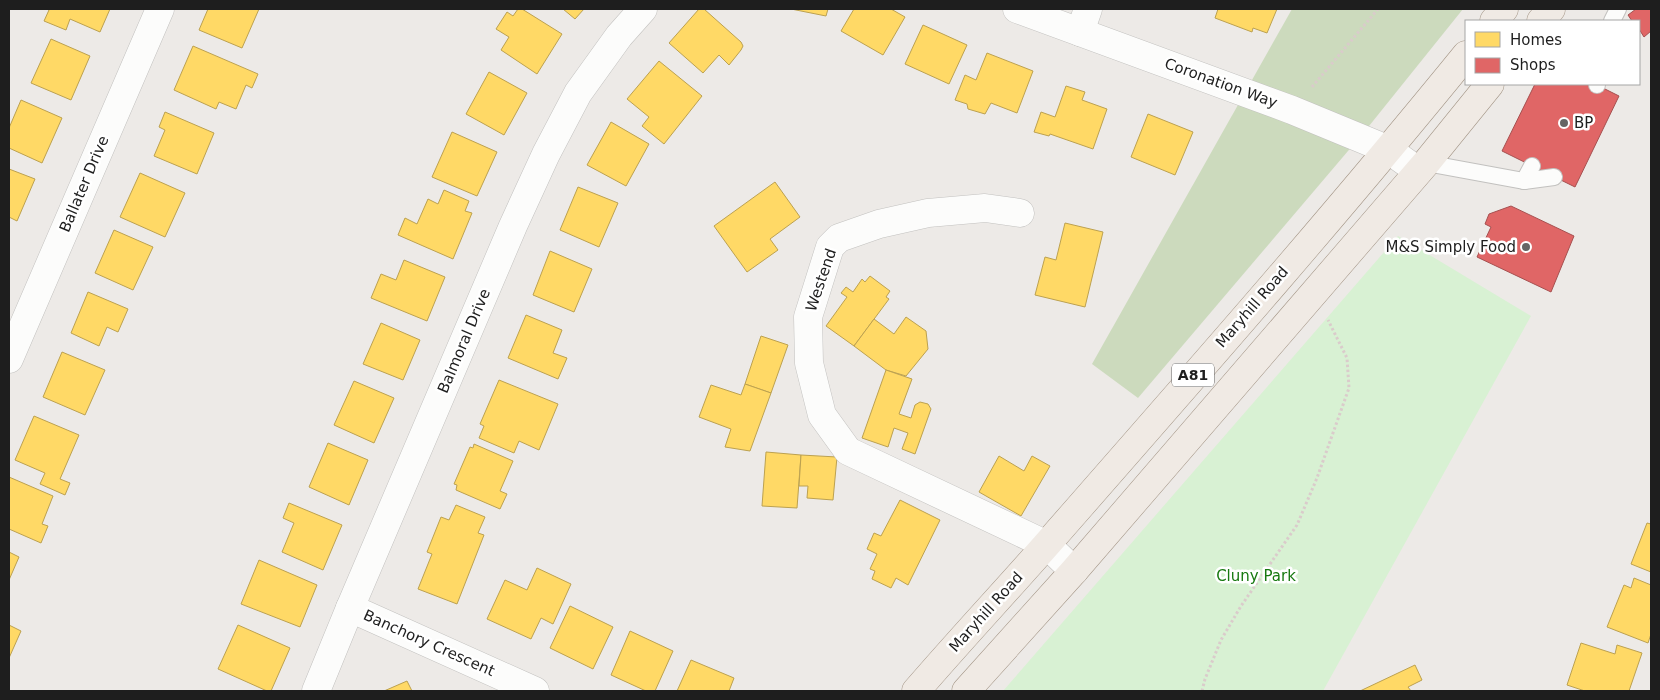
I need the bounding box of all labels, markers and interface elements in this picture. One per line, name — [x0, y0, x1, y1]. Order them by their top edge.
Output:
legend — [1465, 20, 1640, 85]
text: Homes — [1510, 31, 1562, 49]
street label: Coronation Way — [1162, 54, 1280, 112]
text: Shops — [1510, 56, 1556, 74]
place label: BP — [1574, 114, 1593, 132]
marker: BP — [1558, 117, 1570, 129]
street label: Ballater Drive — [56, 133, 112, 235]
place label: M&S Simply Food — [1385, 238, 1516, 256]
marker: M&S Simply Food — [1520, 241, 1532, 253]
street label: Westend — [802, 246, 840, 314]
street label: Maryhill Road — [1212, 263, 1292, 351]
street label: Balmoral Drive — [434, 286, 494, 396]
road number: A81 — [1172, 364, 1214, 386]
park label: Cluny Park — [1216, 567, 1296, 585]
street label: Maryhill Road — [945, 568, 1027, 656]
street label: Banchory Crescent — [360, 606, 498, 680]

